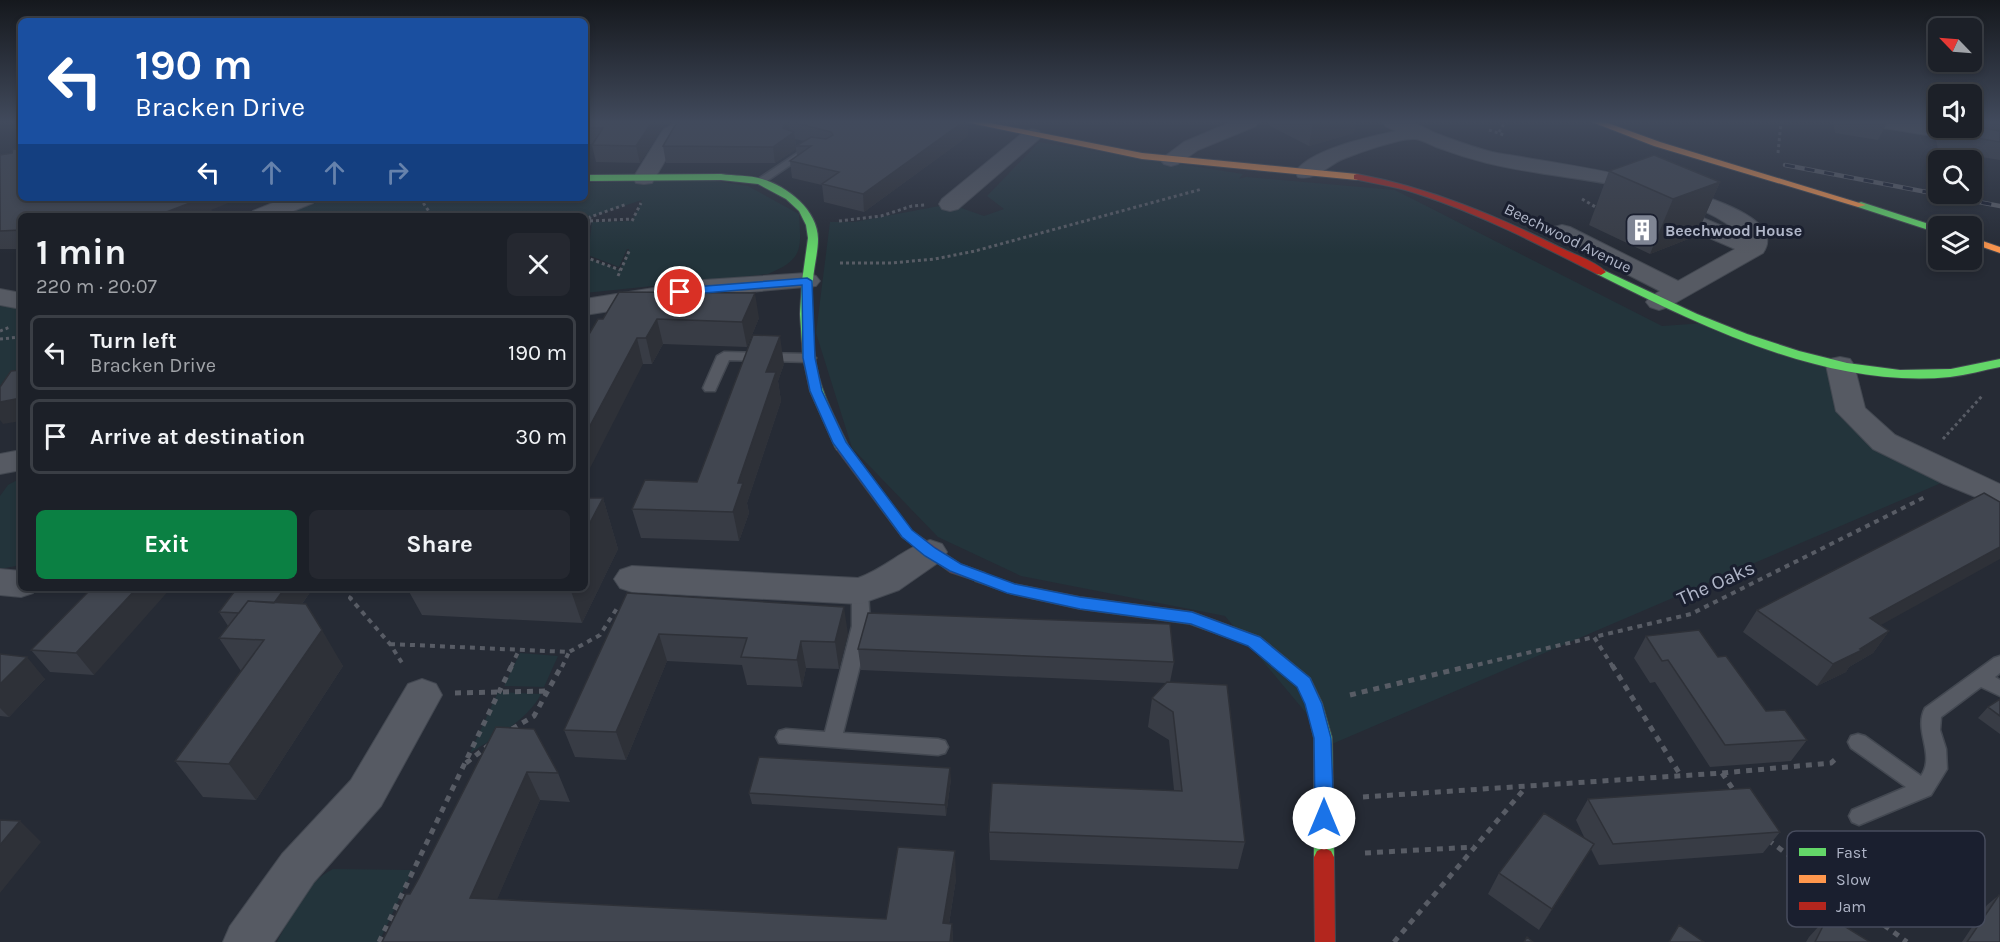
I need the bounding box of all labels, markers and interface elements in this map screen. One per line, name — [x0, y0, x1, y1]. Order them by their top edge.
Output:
north arrow — [1928, 18, 1982, 72]
map controls — [1928, 18, 1982, 270]
text: 190 m — [135, 40, 253, 90]
icon: left — [36, 42, 114, 120]
button: sound — [1928, 84, 1982, 138]
text: Bracken Drive — [135, 91, 305, 123]
button: search — [1928, 150, 1982, 204]
icon: left — [192, 156, 225, 189]
icon: ahead — [255, 156, 288, 189]
icon: ahead — [318, 156, 351, 189]
icon: right — [381, 156, 414, 189]
street label: Beechwood Avenue — [1501, 199, 1635, 277]
building icon: Beechwood House — [1624, 212, 1660, 248]
button: layers — [1928, 216, 1982, 270]
place label: Beechwood House — [1665, 221, 1802, 240]
text: 1 min — [36, 231, 126, 273]
button: close — [507, 233, 570, 296]
pin — [654, 266, 705, 317]
text: 220 m · 20:07 — [36, 275, 157, 298]
icon: arrive — [663, 275, 696, 308]
text: Turn left — [90, 328, 177, 354]
icon: left — [39, 336, 72, 369]
text: 190 m — [508, 340, 567, 366]
text: Bracken Drive — [90, 354, 216, 377]
icon: arrive — [39, 420, 72, 453]
text: Arrive at destination — [90, 424, 305, 450]
text: 30 m — [515, 424, 567, 450]
button: Exit — [36, 510, 297, 579]
button: Share — [309, 510, 570, 579]
street label: The Oaks — [1673, 556, 1759, 610]
position arrow — [1292, 786, 1356, 850]
legend — [1787, 831, 1985, 927]
text: Fast — [1836, 843, 1867, 862]
text: Slow — [1836, 870, 1871, 889]
text: Jam — [1836, 897, 1866, 916]

